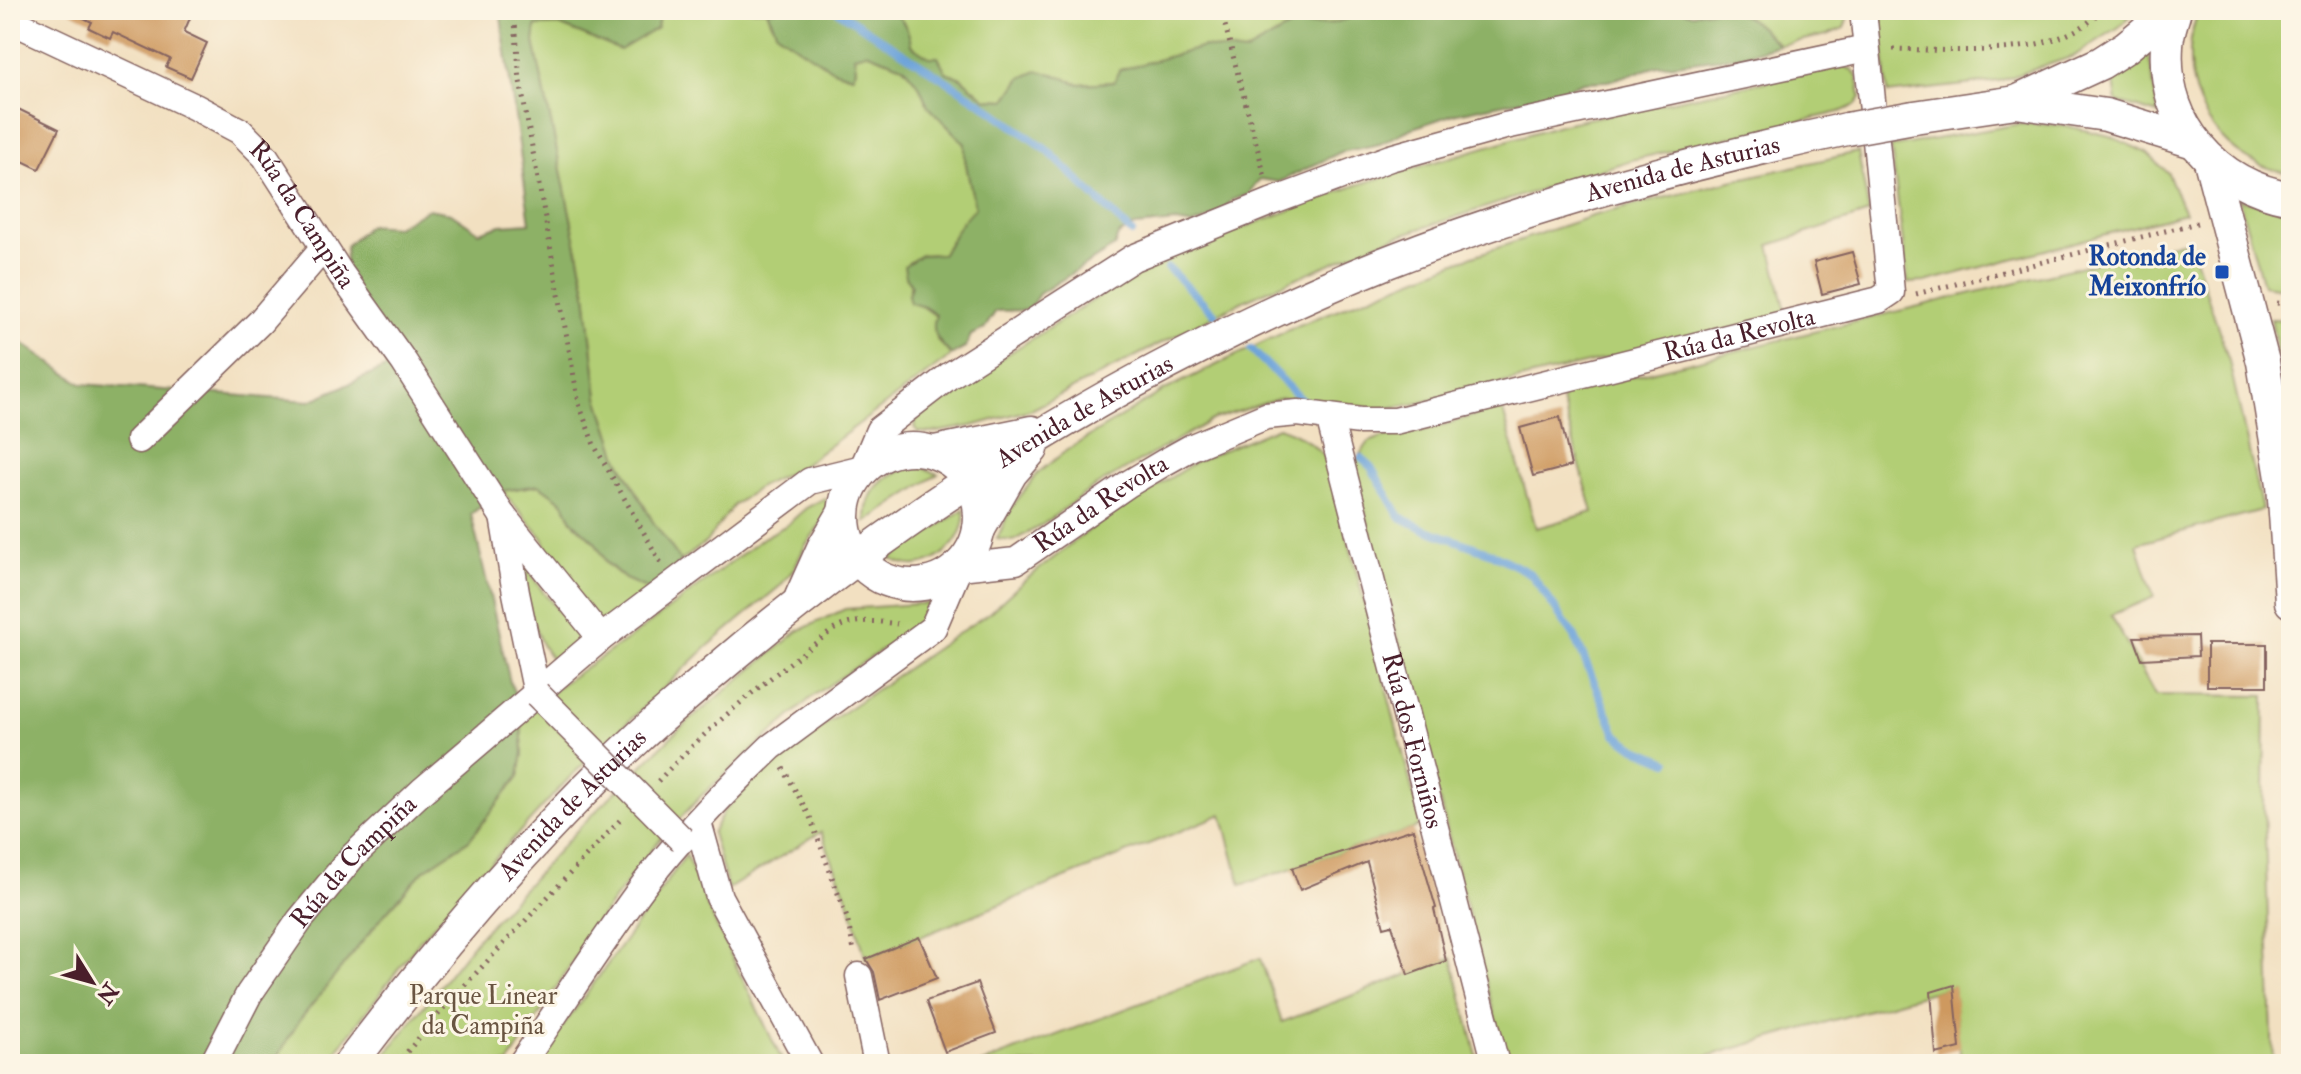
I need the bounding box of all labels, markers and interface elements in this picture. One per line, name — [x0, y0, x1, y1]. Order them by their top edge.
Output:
street label: Avenida de Asturias — [1581, 128, 1783, 210]
street label: Rúa da Campiña — [242, 133, 362, 295]
place label: Rotonda de Meixonfrío — [2088, 241, 2206, 303]
marker: Rotonda de Meixonfrío — [2213, 263, 2231, 281]
street label: Rúa da Revolta — [1660, 301, 1819, 369]
street label: Avenida de Asturias — [989, 348, 1179, 476]
street label: Rúa da Revolta — [1027, 448, 1174, 560]
street label: Rúa dos Forniños — [1374, 649, 1451, 832]
street label: Avenida de Asturias — [491, 722, 654, 888]
street label: Rúa da Campiña — [284, 788, 424, 935]
north arrow — [52, 942, 132, 1022]
text: N — [90, 976, 125, 1010]
park label: Parque Linear da Campiña — [409, 980, 558, 1043]

